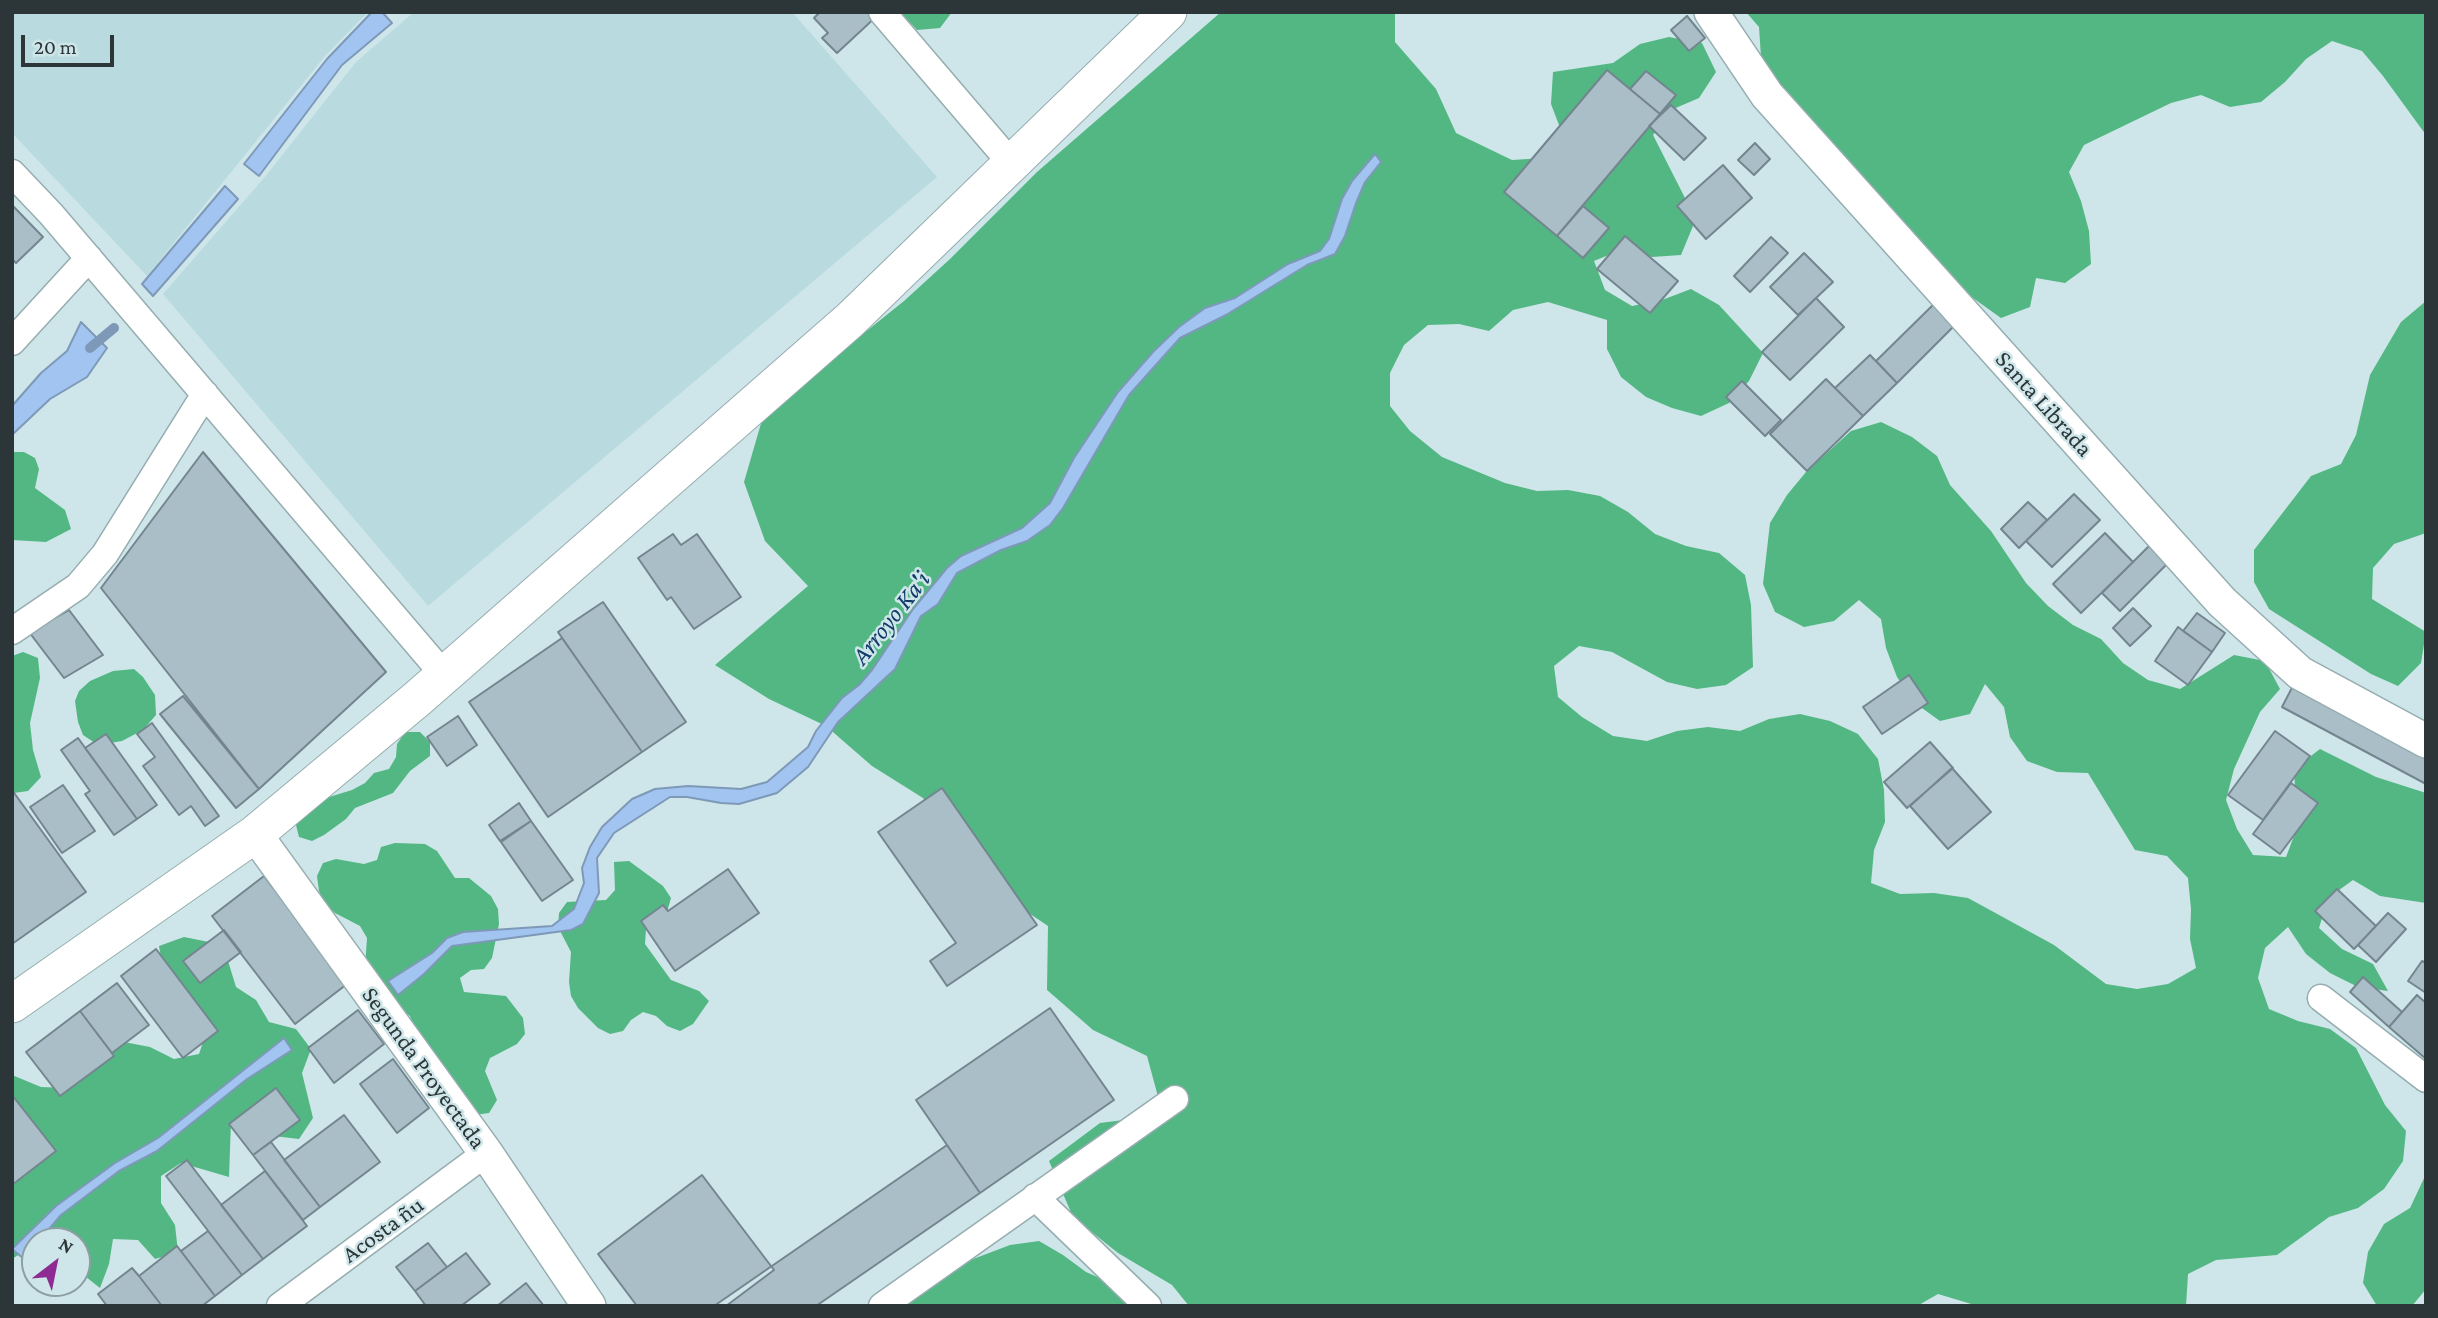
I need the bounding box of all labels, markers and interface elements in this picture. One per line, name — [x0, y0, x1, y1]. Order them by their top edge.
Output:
scale bar — [24, 21, 117, 65]
text: 20 m — [34, 35, 77, 59]
street label: Santa Librada — [1989, 345, 2099, 463]
water label: Arroyo Ka'i — [845, 565, 937, 671]
street label: Segunda Proyectada — [356, 981, 492, 1155]
street label: Acosta ñu — [337, 1191, 429, 1269]
north arrow — [21, 1227, 91, 1297]
text: N — [55, 1233, 77, 1258]

